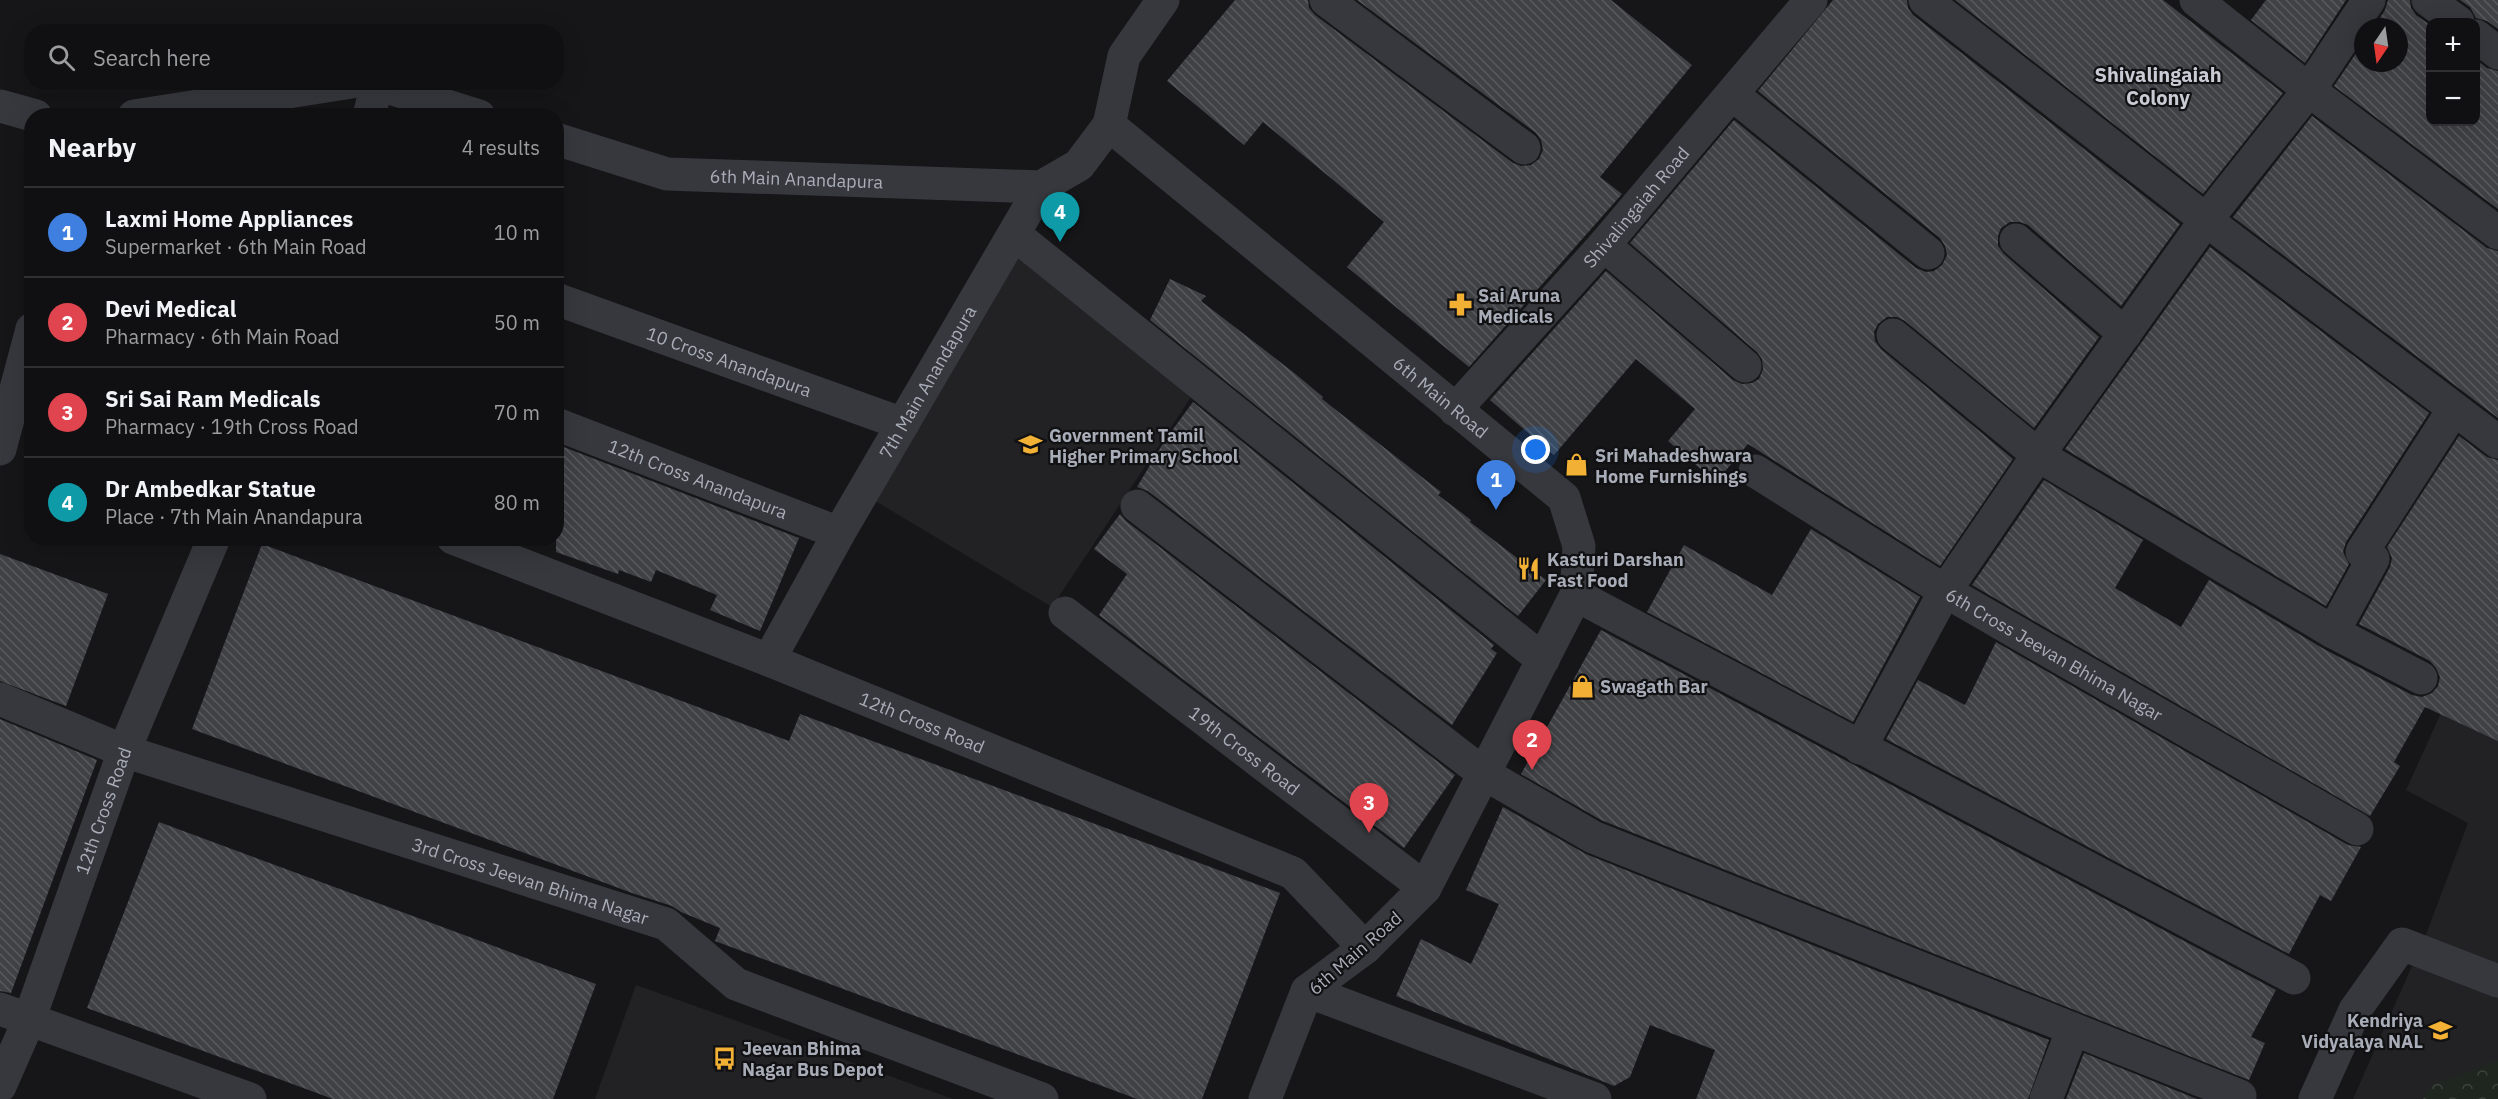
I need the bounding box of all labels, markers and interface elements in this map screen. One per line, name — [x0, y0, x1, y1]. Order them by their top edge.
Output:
north arrow — [2354, 18, 2408, 72]
map controls — [2426, 18, 2480, 126]
button: + — [2426, 18, 2480, 72]
search box — [24, 24, 564, 90]
icon: search — [45, 41, 78, 74]
text: Search here — [93, 43, 211, 72]
district label: Shivalingaiah Colony — [2094, 61, 2222, 111]
button: − — [2426, 72, 2480, 126]
text: Nearby — [48, 130, 136, 164]
text: 4 results — [462, 134, 540, 161]
street label: Shivalingaiah Road — [1578, 141, 1694, 272]
street label: 6th Main Anandapura — [709, 164, 884, 193]
pin: 4 — [1040, 192, 1080, 242]
text: Laxmi Home Appliances — [105, 204, 353, 233]
text: 1 — [62, 219, 74, 246]
text: 10 m — [494, 219, 540, 246]
text: Supermarket · 6th Main Road — [105, 233, 367, 260]
place label: Sai Aruna Medicals — [1478, 284, 1560, 328]
pharmacy icon: Sai Aruna Medicals — [1447, 292, 1473, 318]
text: Devi Medical — [105, 294, 236, 323]
street label: 7th Main Anandapura — [874, 301, 981, 463]
text: 2 — [62, 309, 74, 336]
text: 50 m — [494, 309, 540, 336]
street label: 10 Cross Anandapura — [643, 321, 815, 402]
text: Pharmacy · 6th Main Road — [105, 323, 340, 350]
street label: 6th Main Road — [1389, 351, 1493, 443]
text: Sri Sai Ram Medicals — [105, 384, 321, 413]
text: 3 — [62, 399, 74, 426]
text: 70 m — [494, 399, 540, 426]
text: Pharmacy · 19th Cross Road — [105, 413, 359, 440]
place label: Government Tamil Higher Primary School — [1049, 424, 1239, 468]
school or university icon: Government Tamil Higher Primary School — [1018, 432, 1044, 458]
street label: 12th Cross Anandapura — [605, 434, 791, 524]
your location — [1521, 435, 1550, 464]
place label: Sri Mahadeshwara Home Furnishings — [1595, 444, 1752, 488]
shop icon: Sri Mahadeshwara Home Furnishings — [1564, 452, 1590, 478]
pin: 1 — [1476, 460, 1516, 510]
text: Dr Ambedkar Statue — [105, 474, 316, 503]
text: 4 — [62, 489, 74, 516]
text: 80 m — [494, 489, 540, 516]
text: Place · 7th Main Anandapura — [105, 503, 363, 530]
place label: Kasturi Darshan Fast Food — [1547, 548, 1684, 592]
restaurant icon: Kasturi Darshan Fast Food — [1516, 556, 1542, 582]
street label: 6th Cross Jeevan Bhima Nagar — [1942, 582, 2167, 726]
shop icon: Swagath Bar — [1569, 673, 1595, 699]
place label: Swagath Bar — [1600, 675, 1708, 698]
street label: 12th Cross Road — [856, 686, 988, 758]
street label: 19th Cross Road — [1185, 701, 1305, 800]
pin: 2 — [1512, 720, 1552, 770]
street label: 12th Cross Road — [70, 744, 136, 877]
pin: 3 — [1350, 784, 1388, 833]
street label: 3rd Cross Jeevan Bhima Nagar — [409, 832, 652, 929]
street label: 6th Main Road — [1304, 906, 1406, 1000]
place label: Kendriya Vidyalaya NAL — [2301, 1009, 2423, 1053]
school or university icon: Kendriya Vidyalaya NAL — [2428, 1017, 2454, 1043]
place label: Jeevan Bhima Nagar Bus Depot — [742, 1037, 884, 1081]
bus stop icon: Jeevan Bhima Nagar Bus Depot — [711, 1045, 737, 1071]

